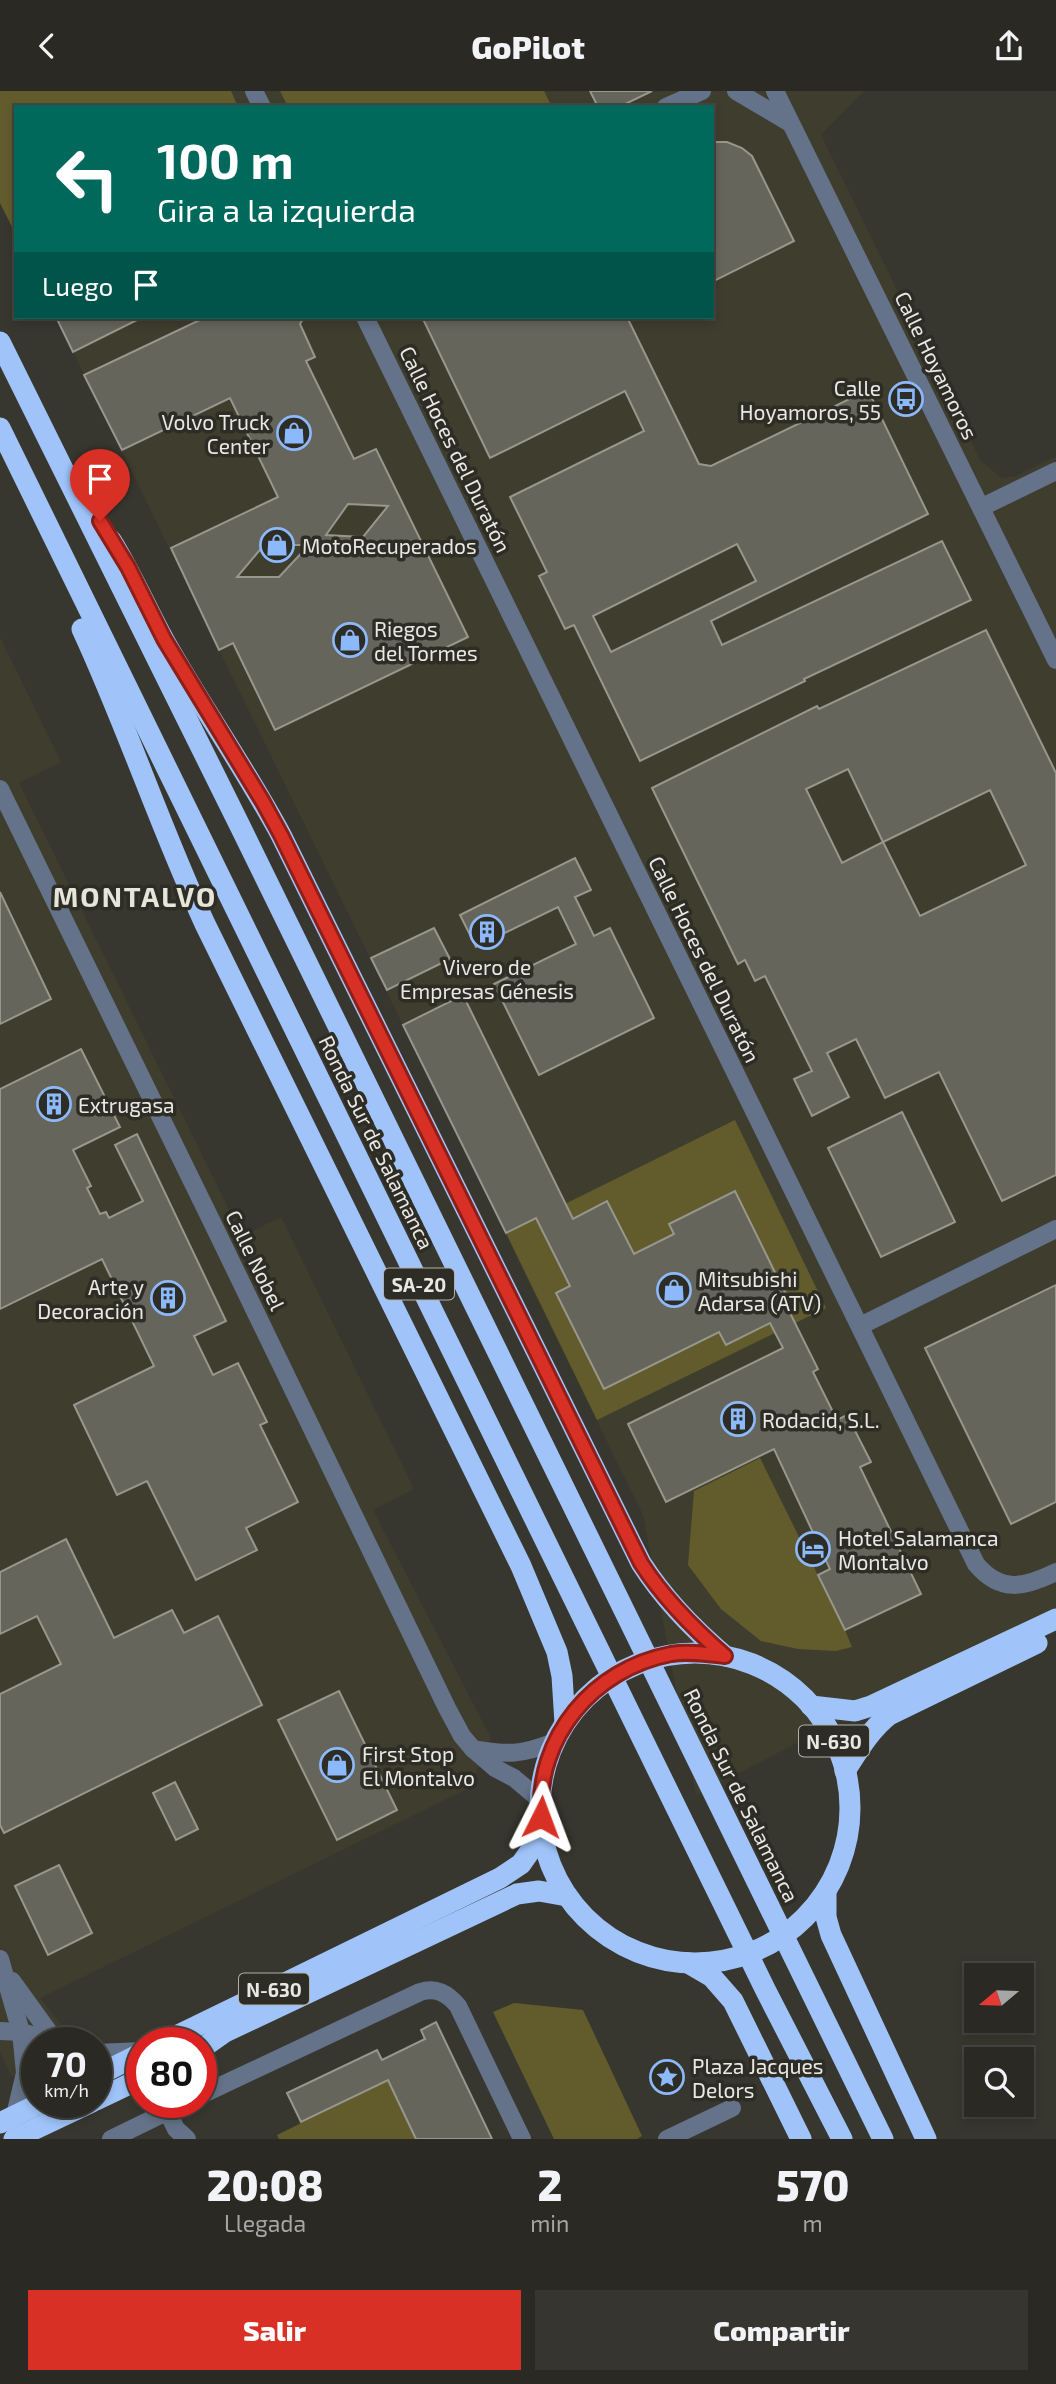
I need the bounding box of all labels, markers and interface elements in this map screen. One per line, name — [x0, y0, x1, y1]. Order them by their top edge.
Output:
icon: back — [28, 27, 66, 65]
text: GoPilot — [471, 27, 585, 65]
icon: share — [990, 27, 1028, 65]
text: 100 m — [157, 130, 294, 189]
icon: left — [42, 133, 133, 224]
text: Gira a la izquierda — [157, 190, 416, 228]
icon: arrive — [127, 266, 165, 304]
text: Luego — [42, 270, 113, 301]
street label: Calle Hoyamoros — [890, 287, 984, 443]
street label: Calle Hoces del Duratón — [395, 342, 517, 556]
place label: Calle Hoyamoros, 55 — [740, 375, 881, 424]
bus stop icon: Calle Hoyamoros, 55 — [887, 380, 925, 418]
place label: Volvo Truck Center — [162, 409, 271, 458]
shop icon: Volvo Truck Center — [275, 414, 313, 452]
pin — [70, 449, 130, 521]
icon: arrive — [81, 460, 119, 498]
shop icon: MotoRecuperados — [258, 526, 296, 564]
place label: MotoRecuperados — [302, 533, 477, 558]
place label: Riegos del Tormes — [374, 616, 478, 665]
shop icon: Riegos del Tormes — [331, 621, 369, 659]
street label: Calle Hoces del Duratón — [644, 852, 766, 1066]
district label: MONTALVO — [53, 879, 217, 913]
building icon: Vivero de Empresas Génesis — [468, 913, 506, 951]
place label: Vivero de Empresas Génesis — [400, 954, 574, 1003]
street label: Ronda Sur de Salamanca — [314, 1031, 440, 1253]
building icon: Extrugasa — [35, 1085, 73, 1123]
place label: Extrugasa — [78, 1092, 175, 1117]
street label: Calle Nobel — [221, 1206, 291, 1315]
place label: Mitsubishi Adarsa (ATV) — [698, 1266, 821, 1315]
road number: SA-20 — [384, 1268, 454, 1299]
shop icon: Mitsubishi Adarsa (ATV) — [655, 1271, 693, 1309]
place label: Arte y Decoración — [37, 1274, 144, 1323]
building icon: Arte y Decoración — [149, 1279, 187, 1317]
building icon: Rodacid, S.L. — [719, 1400, 757, 1438]
place label: Rodacid, S.L. — [762, 1407, 880, 1432]
place label: Hotel Salamanca Montalvo — [838, 1525, 999, 1574]
hotel icon: Hotel Salamanca Montalvo — [794, 1530, 832, 1568]
street label: Ronda Sur de Salamanca — [679, 1684, 805, 1906]
road number: N-630 — [799, 1725, 869, 1757]
place label: First Stop El Montalvo — [362, 1741, 475, 1790]
shop icon: First Stop El Montalvo — [318, 1746, 356, 1784]
position arrow — [504, 1780, 578, 1854]
north arrow — [964, 1963, 1034, 2033]
map controls — [964, 1963, 1034, 2117]
road number: N-630 — [239, 1973, 309, 2005]
speed limit sign: 80 — [126, 2027, 217, 2118]
text: 70 — [46, 2042, 87, 2084]
button: search — [964, 2047, 1034, 2117]
place label: Plaza Jacques Delors — [692, 2053, 823, 2102]
place icon: Plaza Jacques Delors — [648, 2058, 686, 2096]
text: km/h — [44, 2079, 89, 2101]
text: 20:08 — [207, 2159, 324, 2209]
text: 2 — [537, 2159, 562, 2209]
text: 570 — [776, 2159, 849, 2209]
text: Llegada — [224, 2209, 306, 2237]
text: min — [530, 2209, 569, 2237]
text: m — [803, 2209, 823, 2237]
button: Salir — [28, 2290, 521, 2370]
button: Compartir — [535, 2290, 1028, 2370]

